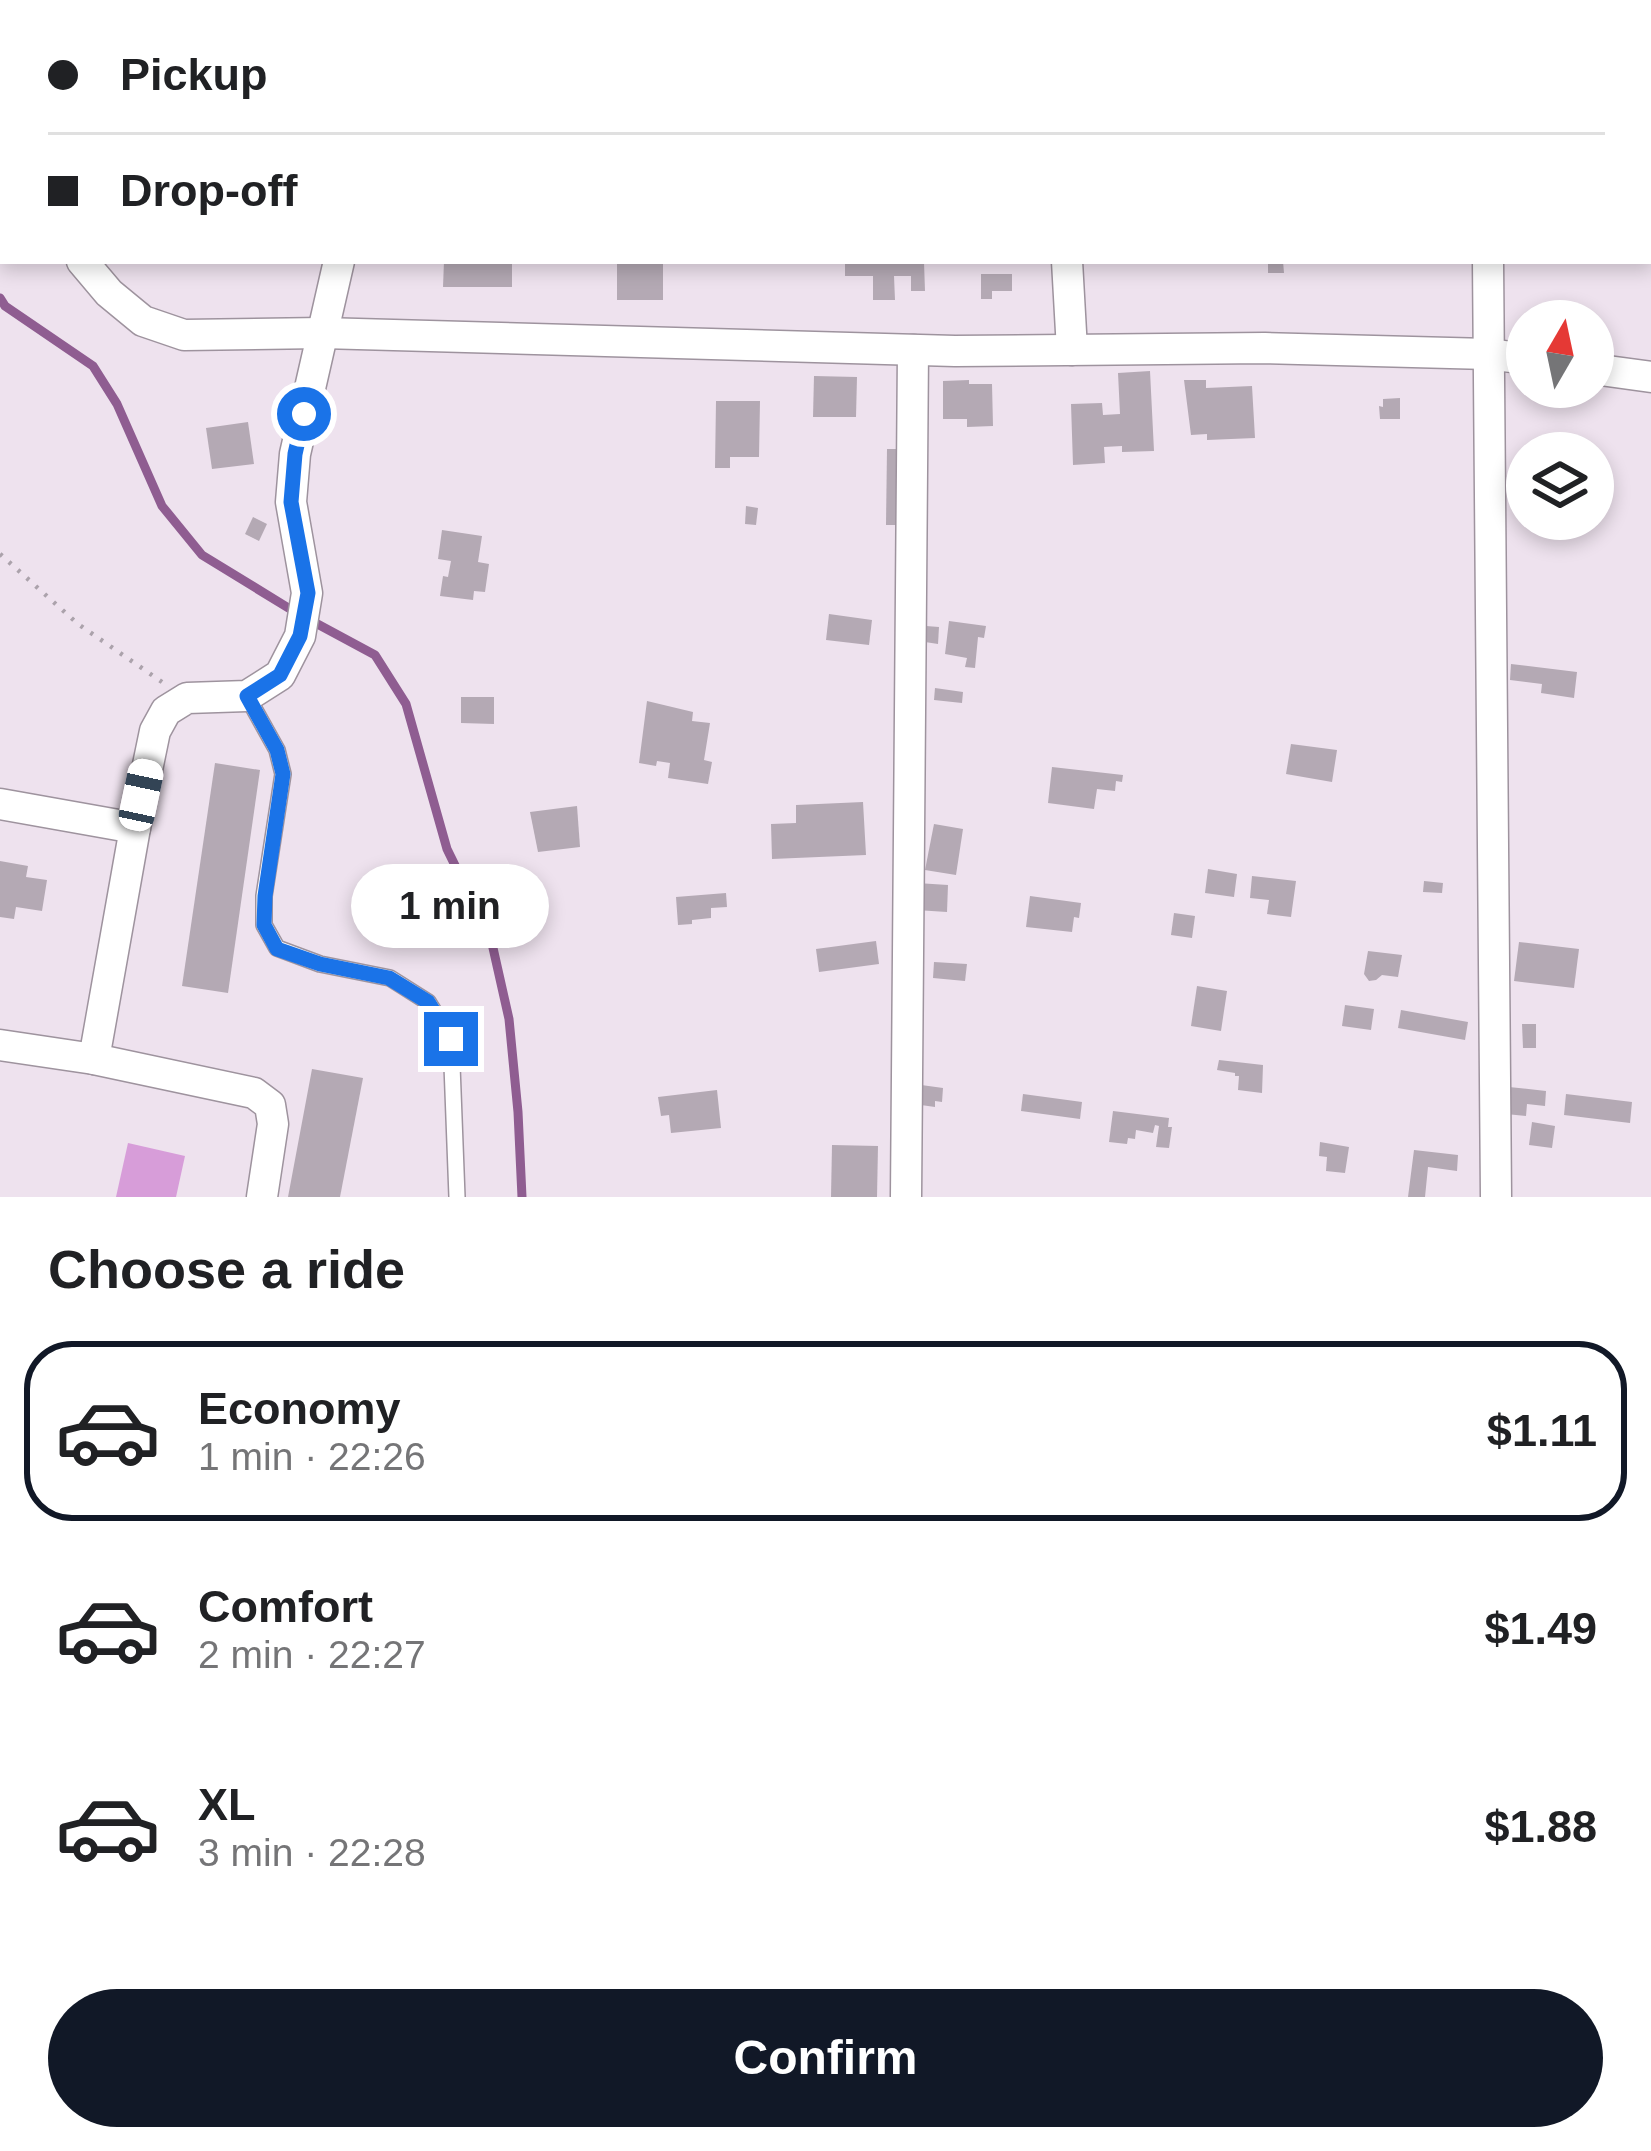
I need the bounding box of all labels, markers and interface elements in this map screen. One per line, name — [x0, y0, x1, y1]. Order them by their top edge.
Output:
text: Pickup — [120, 49, 268, 100]
text: Drop-off — [120, 165, 297, 216]
north arrow — [1506, 300, 1614, 408]
map controls — [1506, 300, 1614, 540]
route start — [277, 387, 331, 441]
button: layers — [1506, 432, 1614, 540]
car — [116, 756, 166, 834]
callout: 1 min — [352, 865, 550, 949]
text: 1 min — [399, 884, 501, 927]
route end — [424, 1012, 478, 1066]
text: Choose a ride — [48, 1239, 405, 1299]
icon: car — [54, 1377, 162, 1485]
text: Economy — [198, 1383, 401, 1434]
text: $1.11 — [1487, 1405, 1597, 1456]
text: 1 min · 22:26 — [198, 1435, 426, 1478]
icon: car — [54, 1575, 162, 1683]
text: Comfort — [198, 1581, 373, 1632]
text: $1.49 — [1484, 1603, 1597, 1654]
text: 2 min · 22:27 — [198, 1633, 426, 1676]
icon: car — [54, 1773, 162, 1881]
text: XL — [198, 1779, 256, 1830]
text: $1.88 — [1484, 1801, 1597, 1852]
text: 3 min · 22:28 — [198, 1831, 426, 1874]
button: Confirm — [48, 1989, 1603, 2127]

